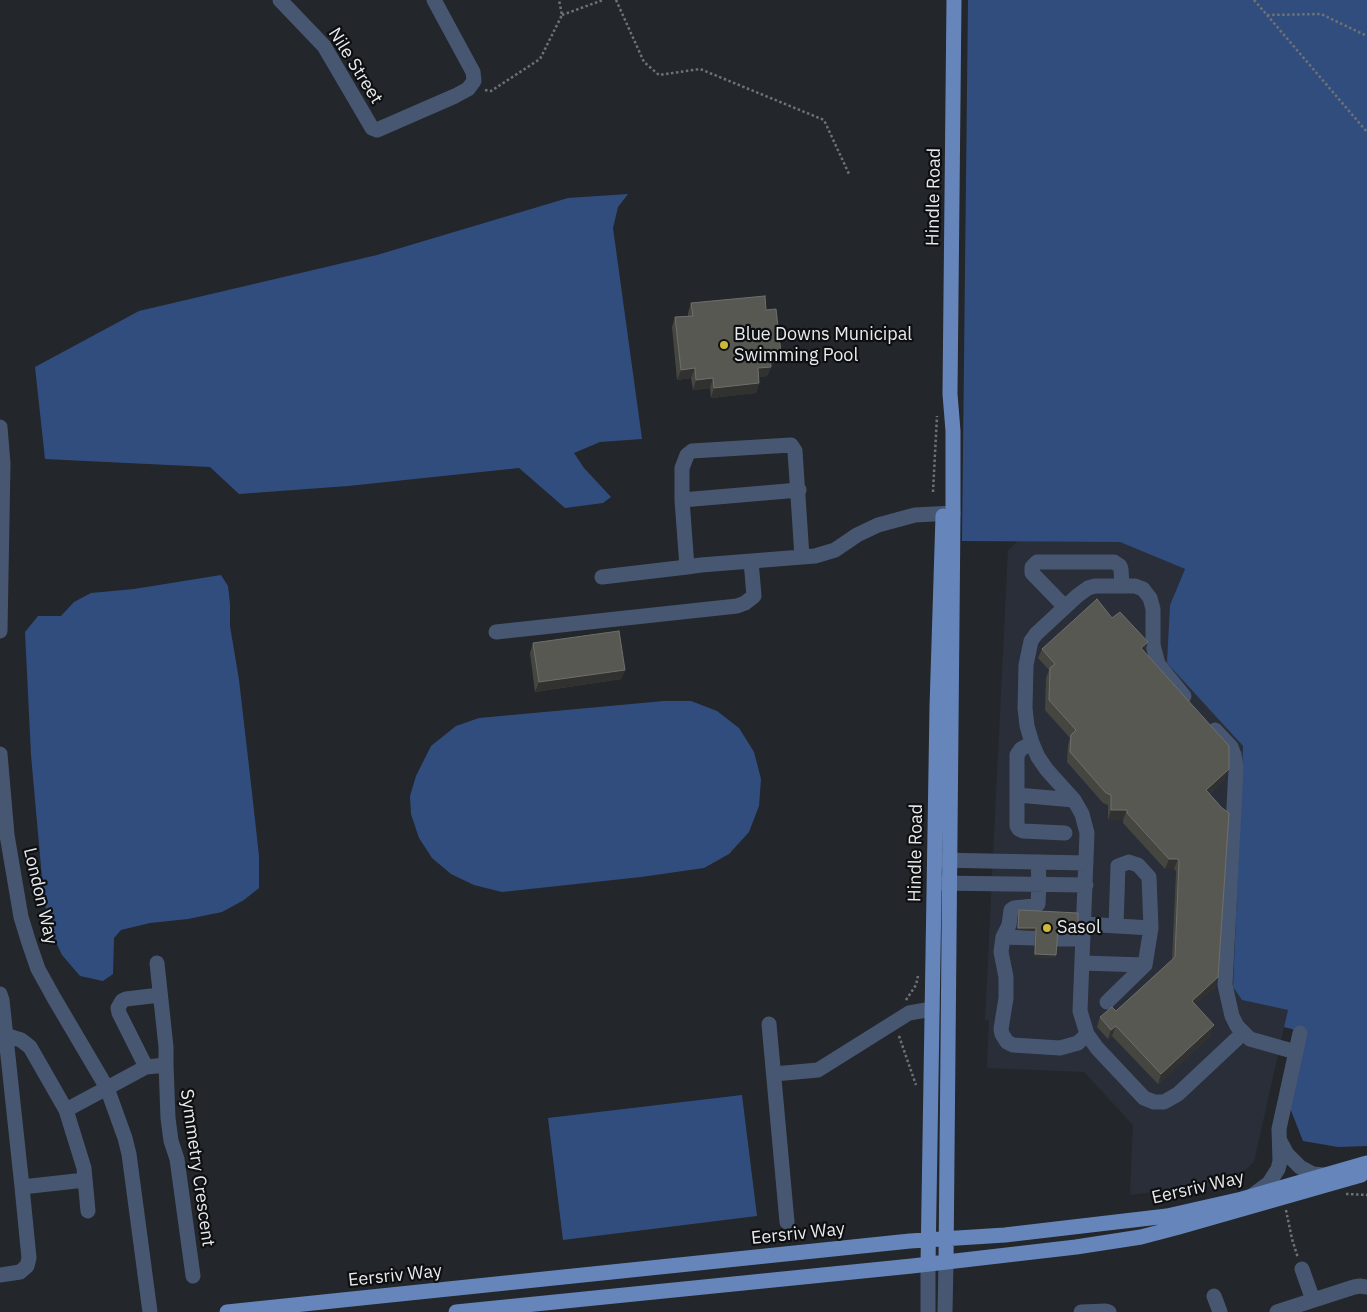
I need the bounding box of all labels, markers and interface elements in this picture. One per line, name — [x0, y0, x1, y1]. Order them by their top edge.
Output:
street label: Nile Street — [323, 24, 387, 108]
street label: Hindle Road — [922, 148, 946, 246]
place label: Blue Downs Municipal Swimming Pool — [734, 324, 912, 366]
marker: Blue Downs Municipal Swimming Pool — [718, 339, 730, 351]
street label: Hindle Road — [904, 804, 928, 902]
street label: London Way — [18, 846, 62, 946]
place label: Sasol — [1057, 917, 1101, 939]
marker: Sasol — [1041, 922, 1053, 934]
street label: Symmetry Crescent — [175, 1088, 219, 1248]
street label: Eersriv Way — [1150, 1167, 1246, 1209]
street label: Eersriv Way — [750, 1218, 846, 1250]
street label: Eersriv Way — [347, 1260, 443, 1292]

